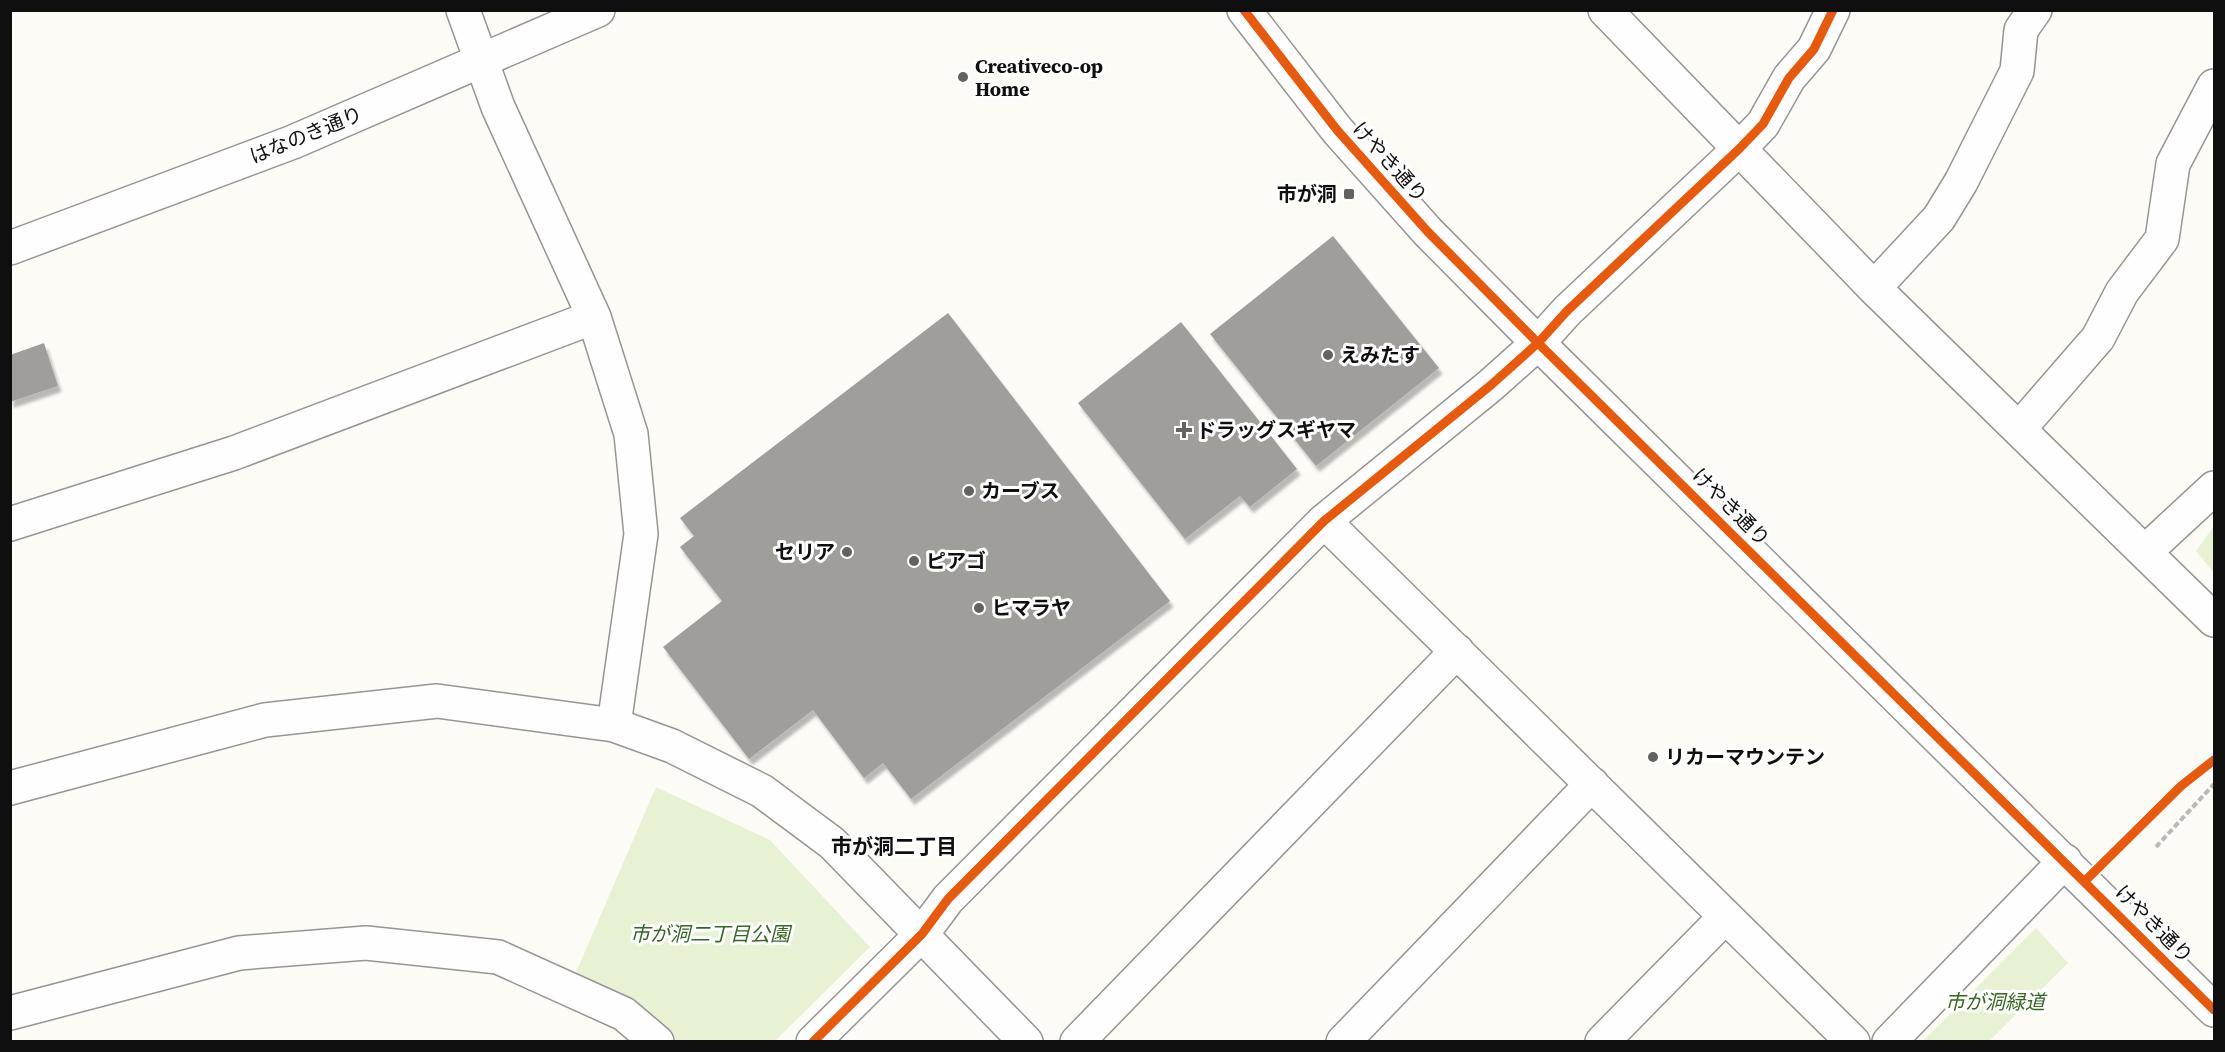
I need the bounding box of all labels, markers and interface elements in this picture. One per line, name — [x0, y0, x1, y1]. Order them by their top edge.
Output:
place label: Creativeco-op Home — [975, 52, 1103, 103]
marker: Creativeco-op Home — [956, 70, 970, 84]
street label: はなのき通り — [245, 100, 367, 170]
street label: けやき通り — [1346, 115, 1434, 209]
place label: 市が洞 — [1277, 180, 1337, 208]
marker: 市が洞 — [1342, 187, 1356, 201]
place label: えみたす — [1340, 341, 1420, 369]
marker: えみたす — [1321, 348, 1335, 362]
place label: ドラッグスギヤマ — [1196, 416, 1356, 444]
marker: ドラッグスギヤマ — [1177, 423, 1191, 437]
street label: けやき通り — [1686, 462, 1776, 552]
place label: カーブス — [981, 477, 1060, 505]
marker: カーブス — [962, 484, 976, 498]
place label: セリア — [775, 538, 835, 566]
marker: セリア — [840, 545, 854, 559]
place label: ピアゴ — [926, 547, 986, 575]
marker: ピアゴ — [907, 554, 921, 568]
place label: ヒマラヤ — [991, 594, 1071, 622]
marker: ヒマラヤ — [972, 601, 986, 615]
place label: リカーマウンテン — [1665, 743, 1825, 771]
marker: リカーマウンテン — [1646, 750, 1660, 764]
district label: 市が洞二丁目 — [831, 832, 957, 861]
street label: けやき通り — [2109, 879, 2199, 969]
park label: 市が洞二丁目公園 — [630, 920, 793, 948]
park label: 市が洞緑道 — [1945, 988, 2048, 1016]

